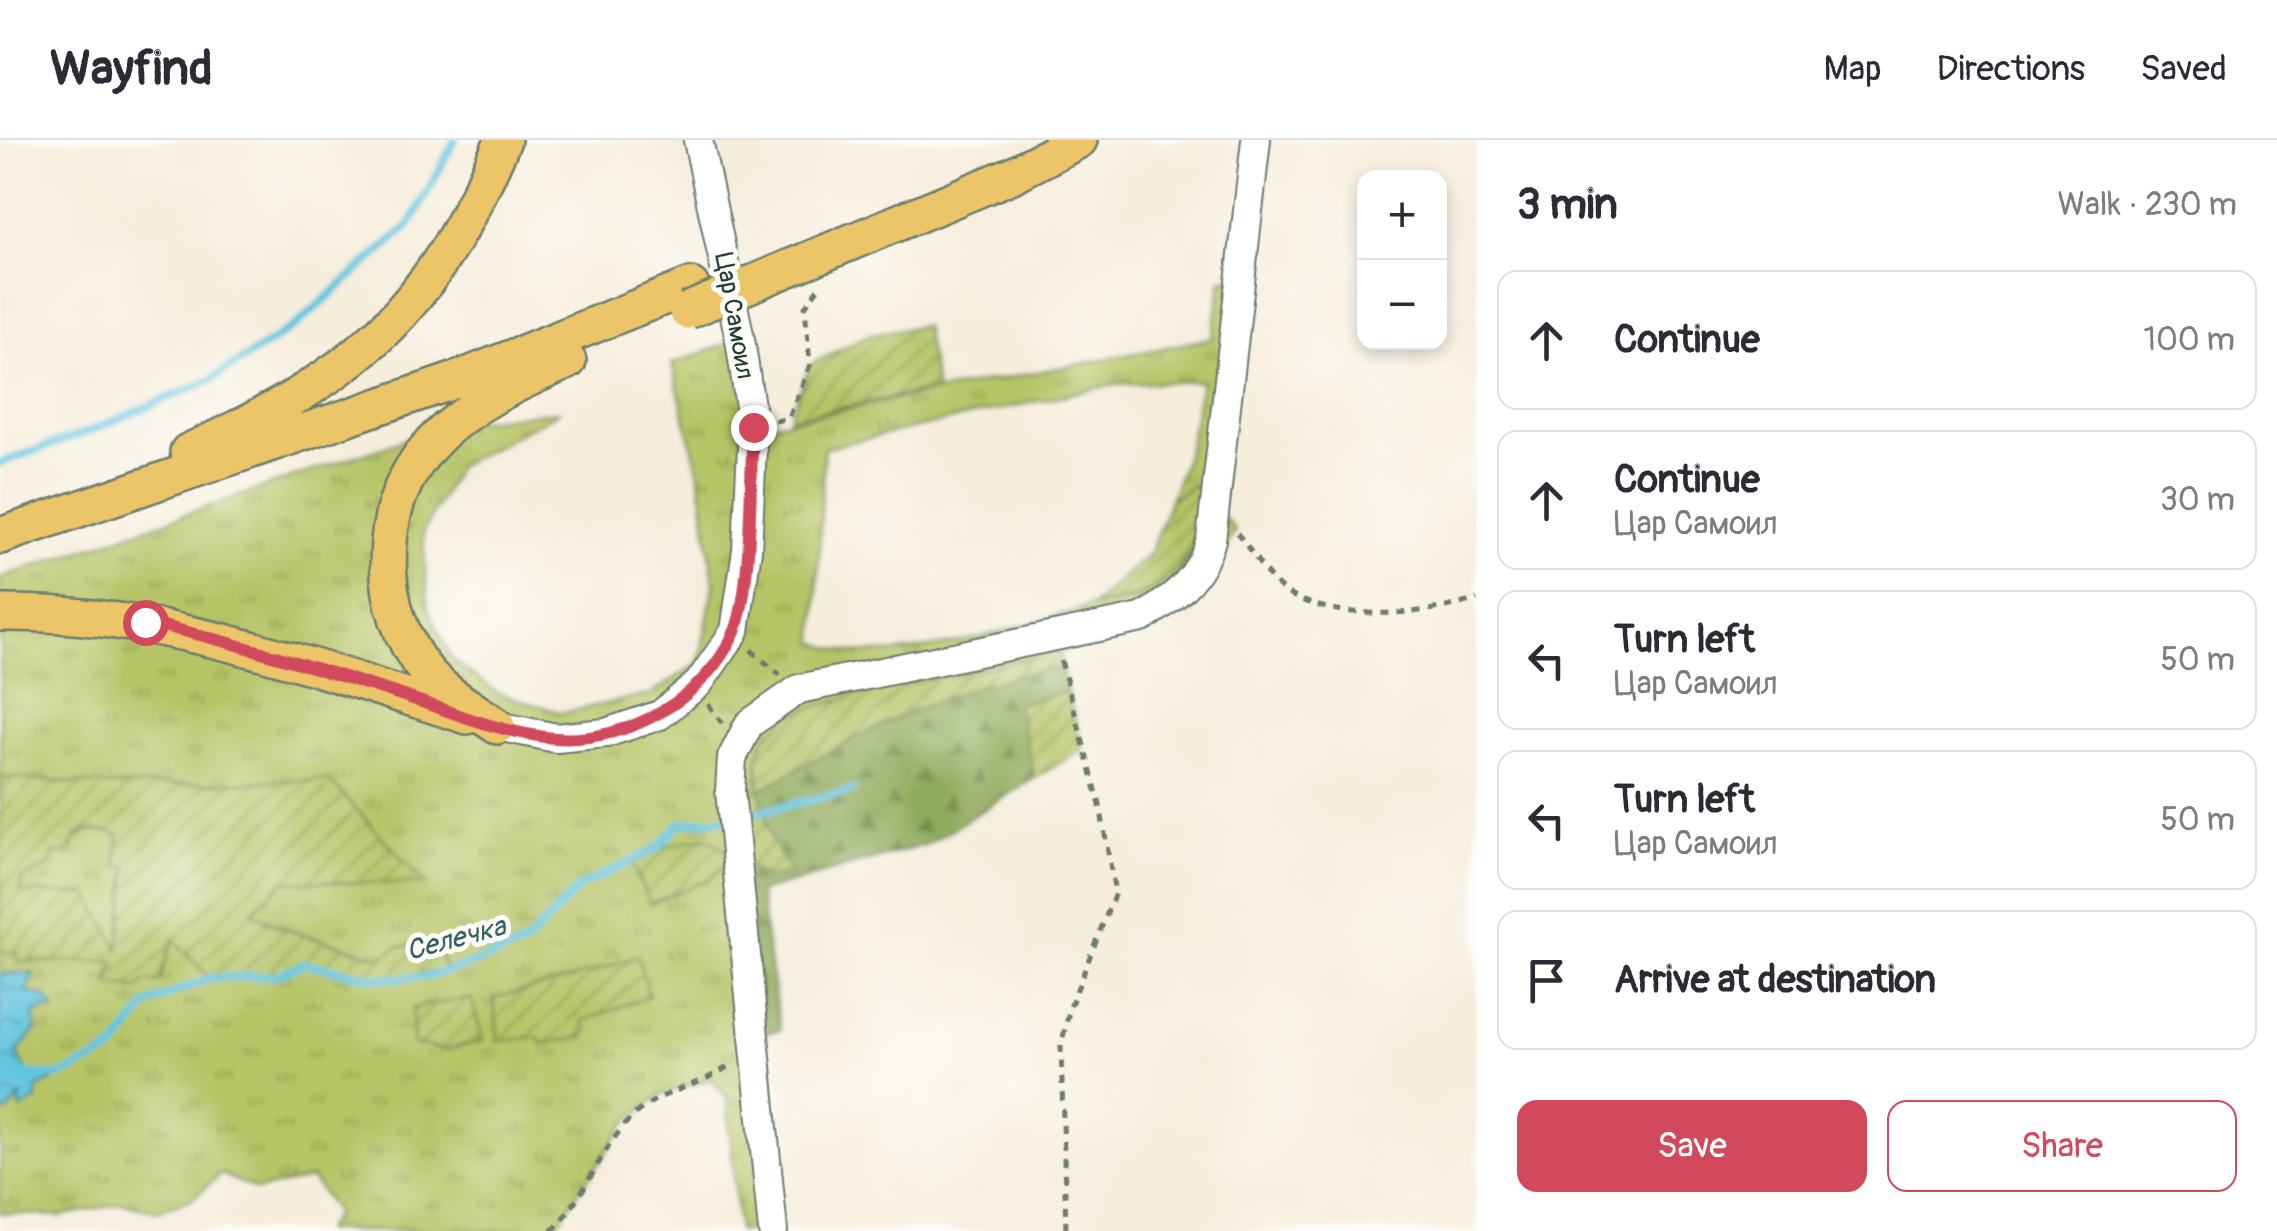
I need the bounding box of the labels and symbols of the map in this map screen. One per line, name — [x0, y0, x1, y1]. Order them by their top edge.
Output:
street label: Цар Самоил — [708, 250, 760, 382]
route end — [731, 405, 777, 451]
route start — [123, 600, 169, 646]
water label: Селечка — [403, 908, 511, 969]

